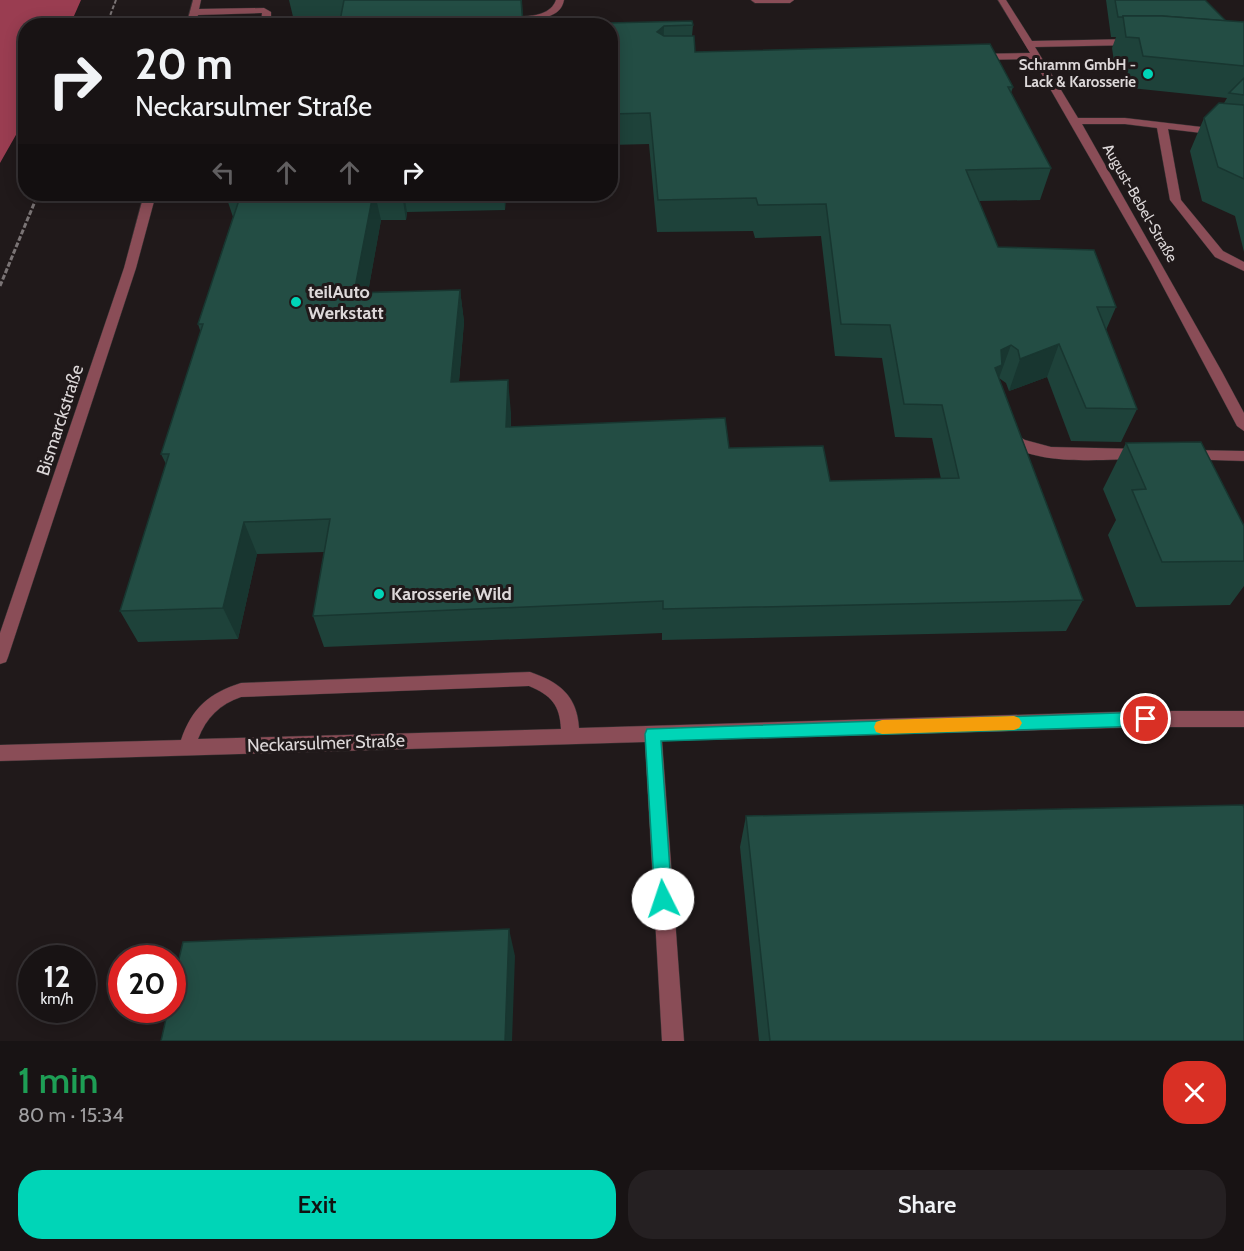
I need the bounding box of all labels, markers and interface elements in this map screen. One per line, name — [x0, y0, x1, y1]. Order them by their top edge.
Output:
text: 20 m — [135, 38, 233, 90]
icon: right — [36, 42, 114, 120]
place label: Schramm GmbH - Lack & Karosserie — [1019, 56, 1136, 91]
marker: Schramm GmbH - Lack & Karosserie — [1141, 67, 1155, 81]
text: Neckarsulmer Straße — [135, 90, 372, 123]
street label: August-Bebel-Straße — [1099, 141, 1181, 266]
icon: left — [207, 156, 240, 189]
icon: ahead — [270, 156, 303, 189]
icon: ahead — [333, 156, 366, 189]
icon: right — [396, 156, 429, 189]
place label: teilAuto Werkstatt — [308, 281, 384, 324]
marker: teilAuto Werkstatt — [289, 295, 303, 309]
street label: Bismarckstraße — [32, 362, 88, 478]
place label: Karosserie Wild — [391, 583, 512, 605]
marker: Karosserie Wild — [372, 587, 386, 601]
pin — [1120, 693, 1171, 744]
icon: arrive — [1129, 702, 1162, 735]
street label: Neckarsulmer Straße — [247, 729, 405, 757]
position arrow — [631, 867, 695, 931]
speed limit sign: 20 — [108, 945, 186, 1023]
text: 12 — [44, 958, 70, 995]
text: km/h — [41, 990, 73, 1008]
text: 1 min — [18, 1058, 98, 1102]
button: close — [1163, 1061, 1226, 1124]
text: 80 m · 15:34 — [18, 1103, 124, 1127]
button: Exit — [18, 1170, 616, 1239]
button: Share — [628, 1170, 1226, 1239]

